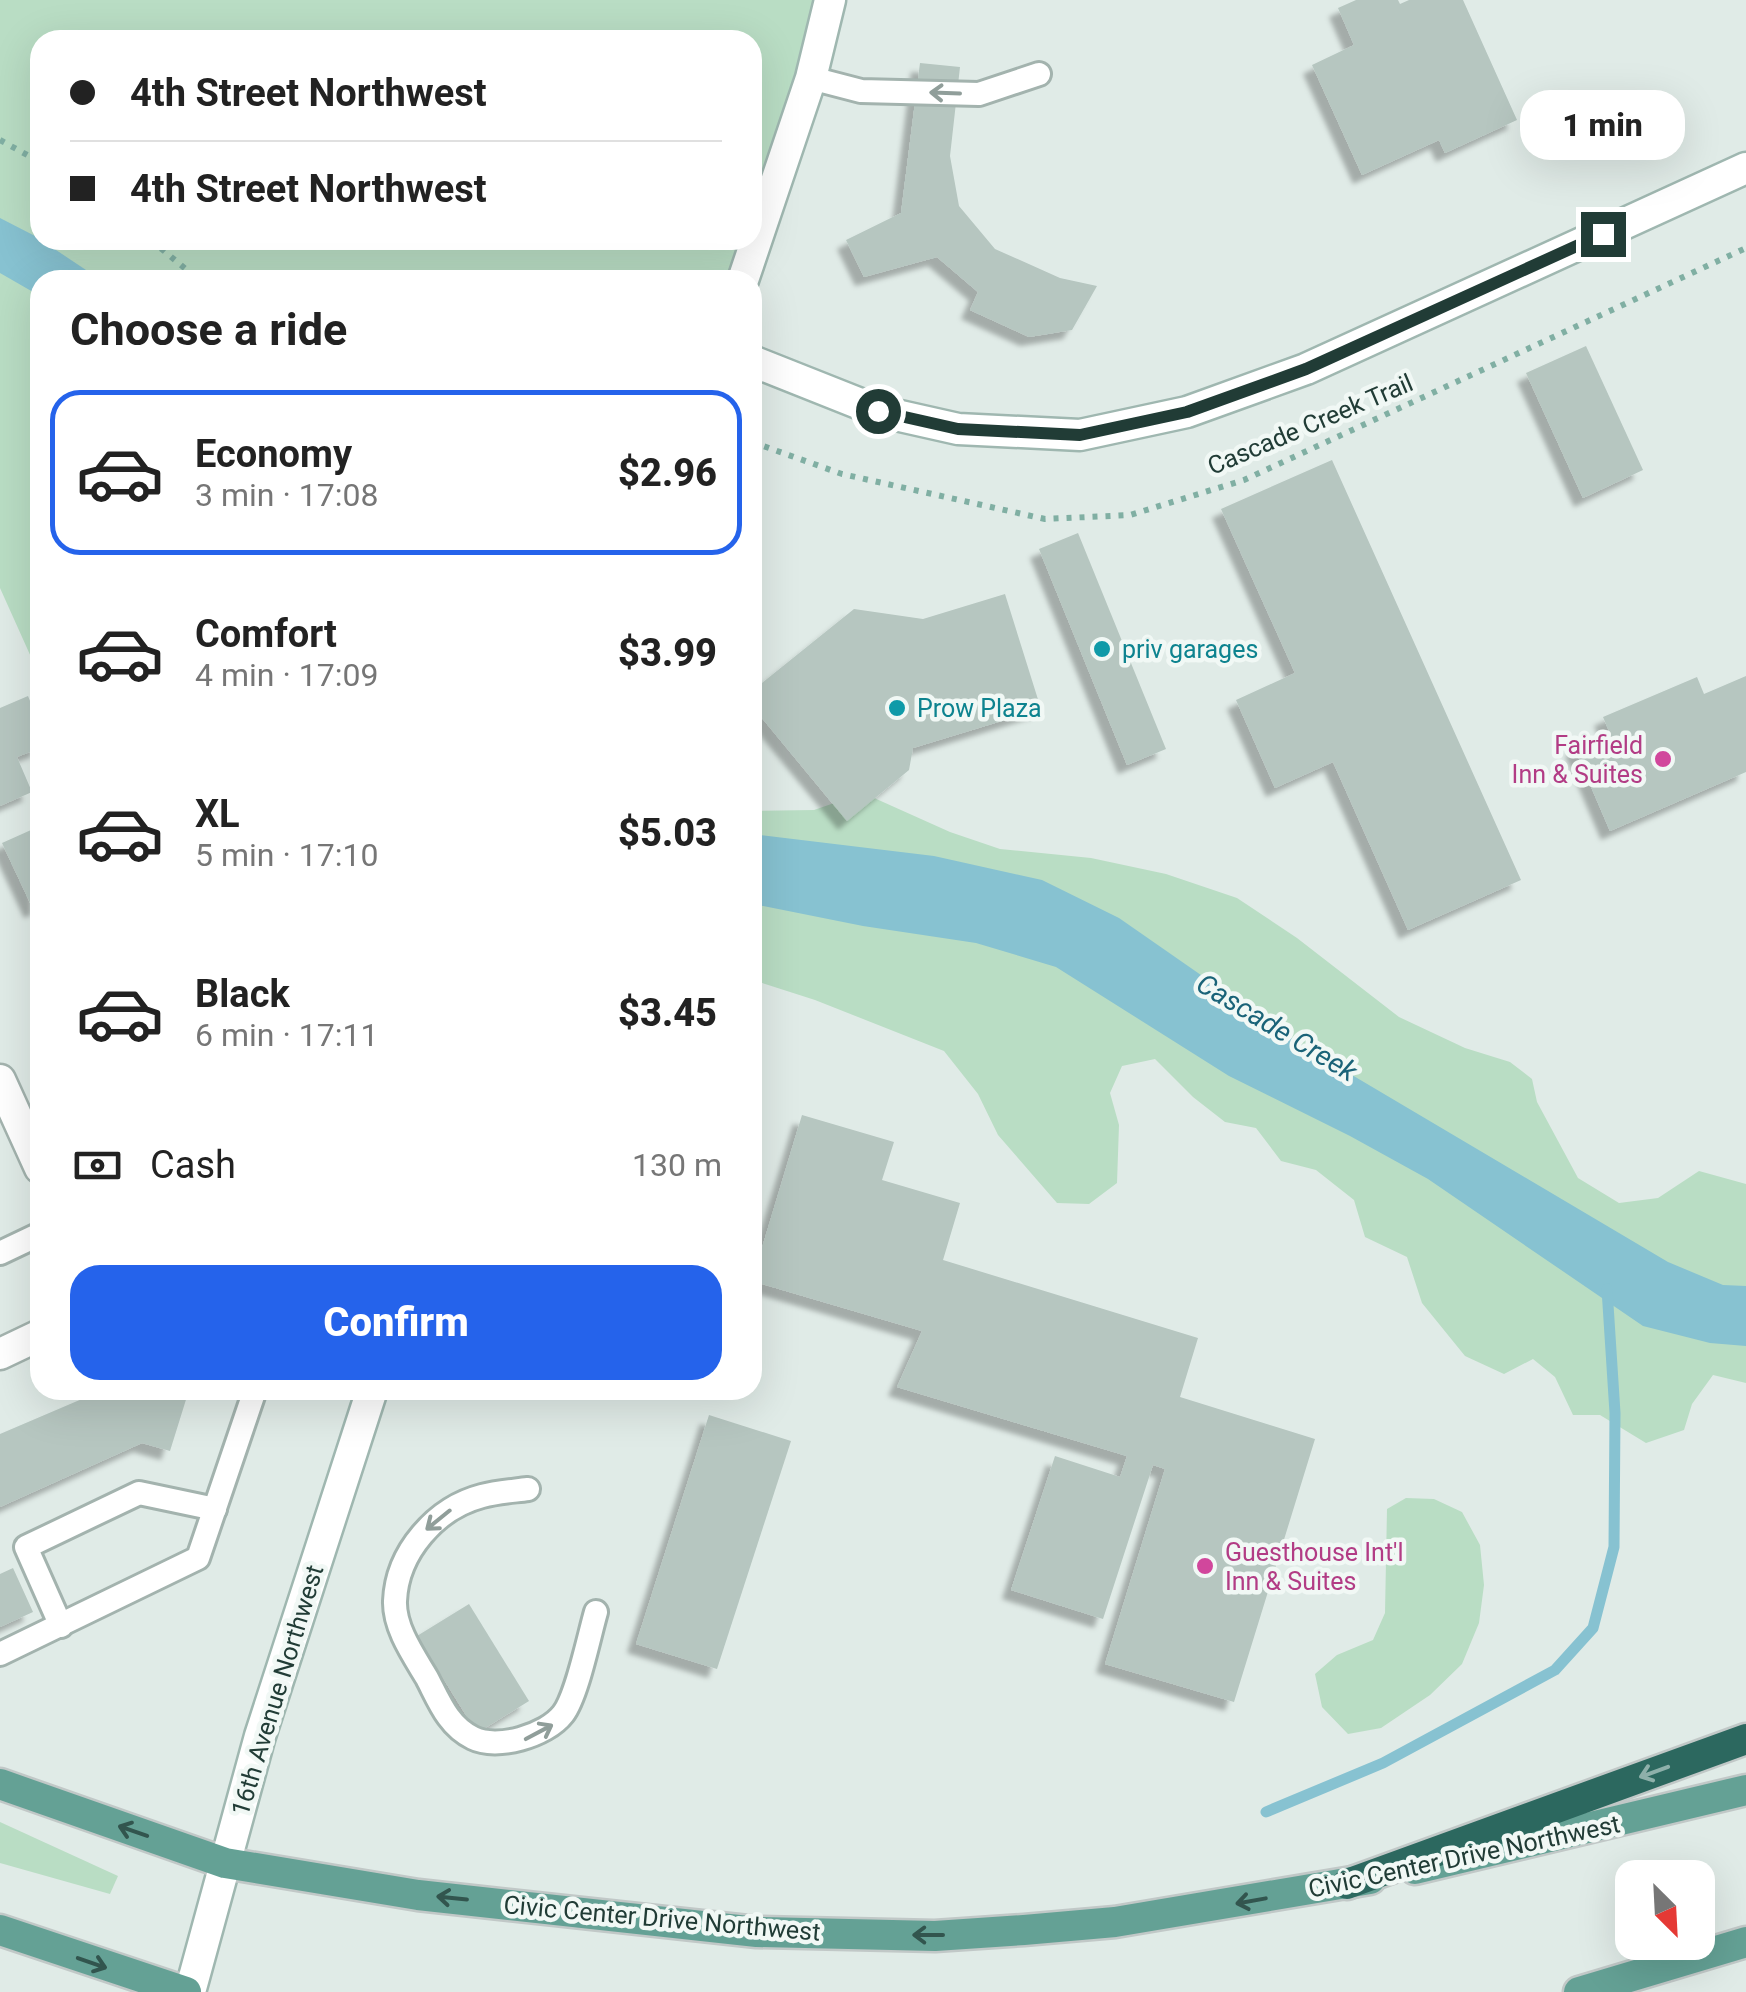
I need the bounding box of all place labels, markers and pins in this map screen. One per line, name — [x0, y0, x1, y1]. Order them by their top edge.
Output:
place label: priv garages — [1122, 635, 1258, 664]
marker: priv garages — [1091, 638, 1113, 660]
place label: Prow Plaza — [917, 694, 1042, 723]
marker: Prow Plaza — [886, 697, 908, 719]
place label: Fairfield Inn & Suites — [1512, 731, 1643, 789]
marker: Fairfield Inn & Suites — [1652, 748, 1674, 770]
place label: Guesthouse Int'l Inn & Suites — [1225, 1538, 1404, 1596]
marker: Guesthouse Int'l Inn & Suites — [1194, 1555, 1216, 1577]

